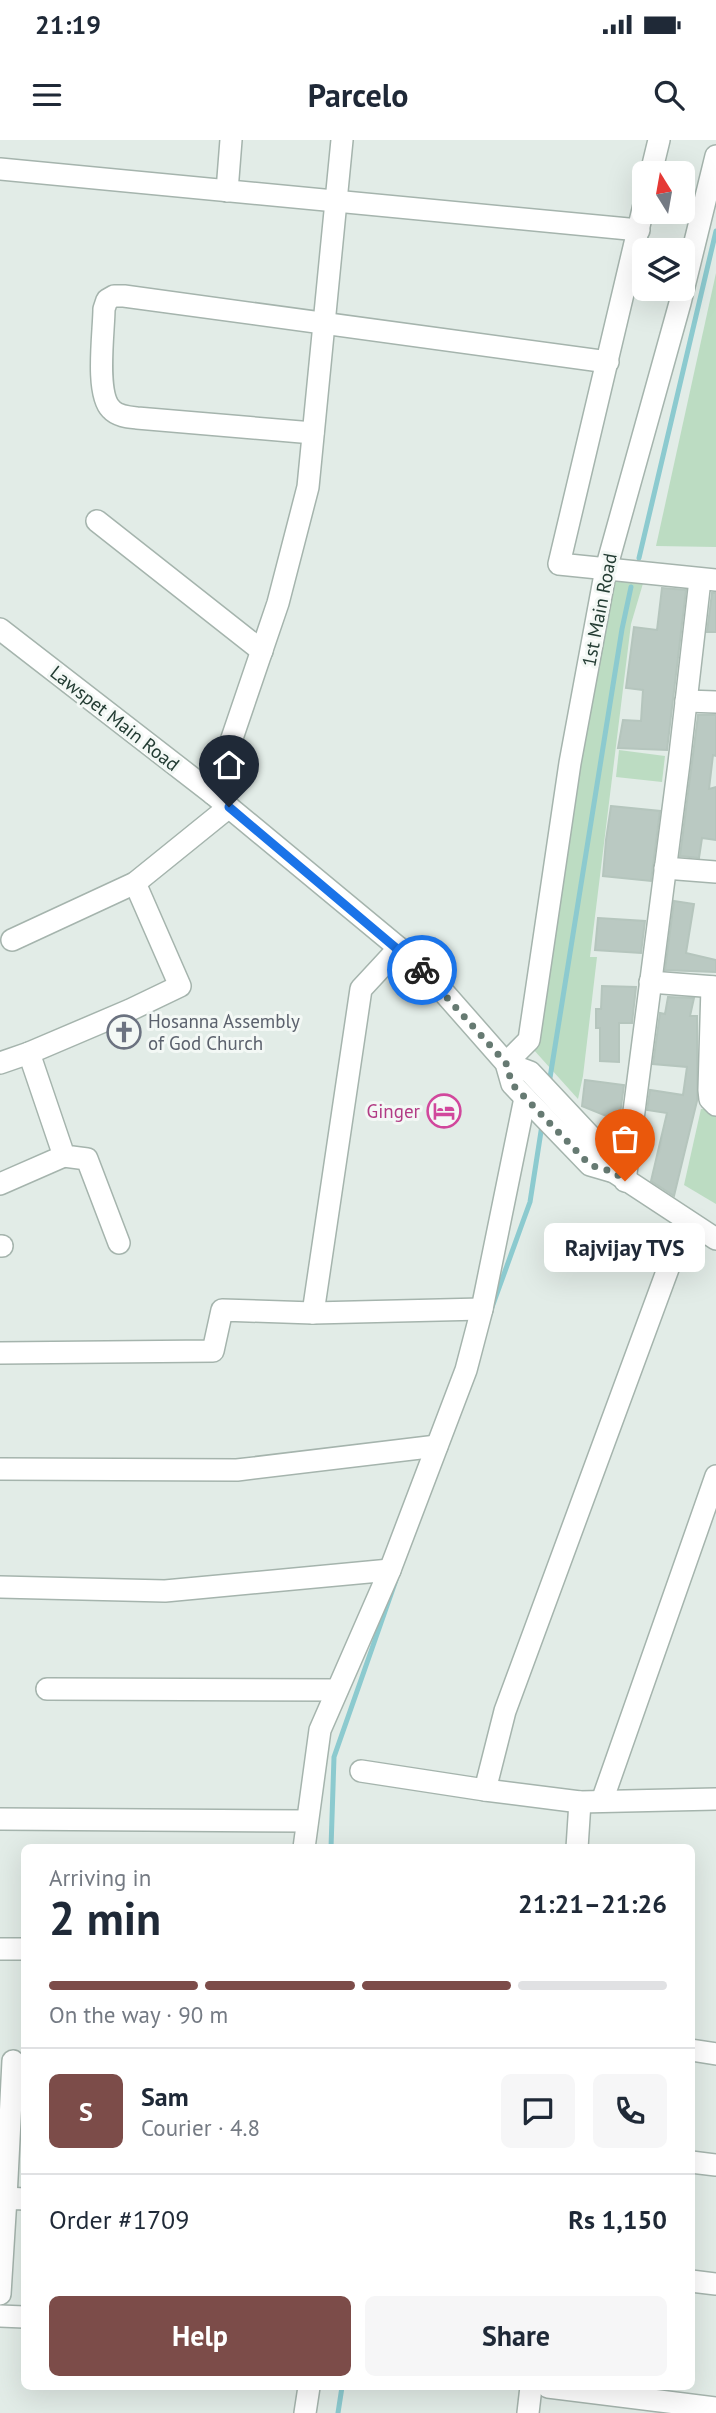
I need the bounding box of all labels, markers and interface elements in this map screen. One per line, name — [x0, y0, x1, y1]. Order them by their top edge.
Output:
text: 21:19 — [35, 8, 101, 41]
text: Parcelo — [308, 74, 408, 116]
icon: menu — [28, 76, 66, 114]
icon: search — [650, 76, 688, 114]
north arrow — [632, 161, 695, 224]
map controls — [632, 161, 695, 301]
button: layers — [632, 238, 695, 301]
street label: 1st Main Road — [576, 551, 622, 669]
street label: Lawspet Main Road — [46, 660, 184, 776]
pin — [199, 735, 259, 807]
icon: home — [210, 746, 248, 784]
courier — [387, 935, 457, 1005]
icon: bike — [403, 951, 441, 989]
place label: Hosanna Assembly of God Church — [148, 1009, 300, 1055]
church icon: Hosanna Assembly of God Church — [105, 1013, 143, 1051]
hotel icon: Ginger — [425, 1092, 463, 1130]
place label: Ginger — [367, 1099, 421, 1123]
pin — [595, 1109, 655, 1181]
icon: bag — [606, 1120, 644, 1158]
callout: Rajvijay TVS — [544, 1223, 706, 1272]
text: Rajvijay TVS — [565, 1233, 684, 1262]
text: Arriving in — [49, 1863, 151, 1892]
text: 21:21–21:26 — [518, 1887, 667, 1920]
text: 2 min — [49, 1888, 161, 1948]
text: On the way · 90 m — [49, 2000, 228, 2029]
button: chat — [501, 2074, 575, 2148]
button: phone — [593, 2074, 667, 2148]
text: Sam — [141, 2080, 189, 2113]
text: S — [79, 2095, 93, 2128]
text: Courier · 4.8 — [141, 2113, 260, 2142]
text: Order #1709 — [49, 2203, 189, 2236]
text: Rs 1,150 — [568, 2203, 667, 2236]
button: Help — [49, 2296, 351, 2376]
button: Share — [365, 2296, 667, 2376]

